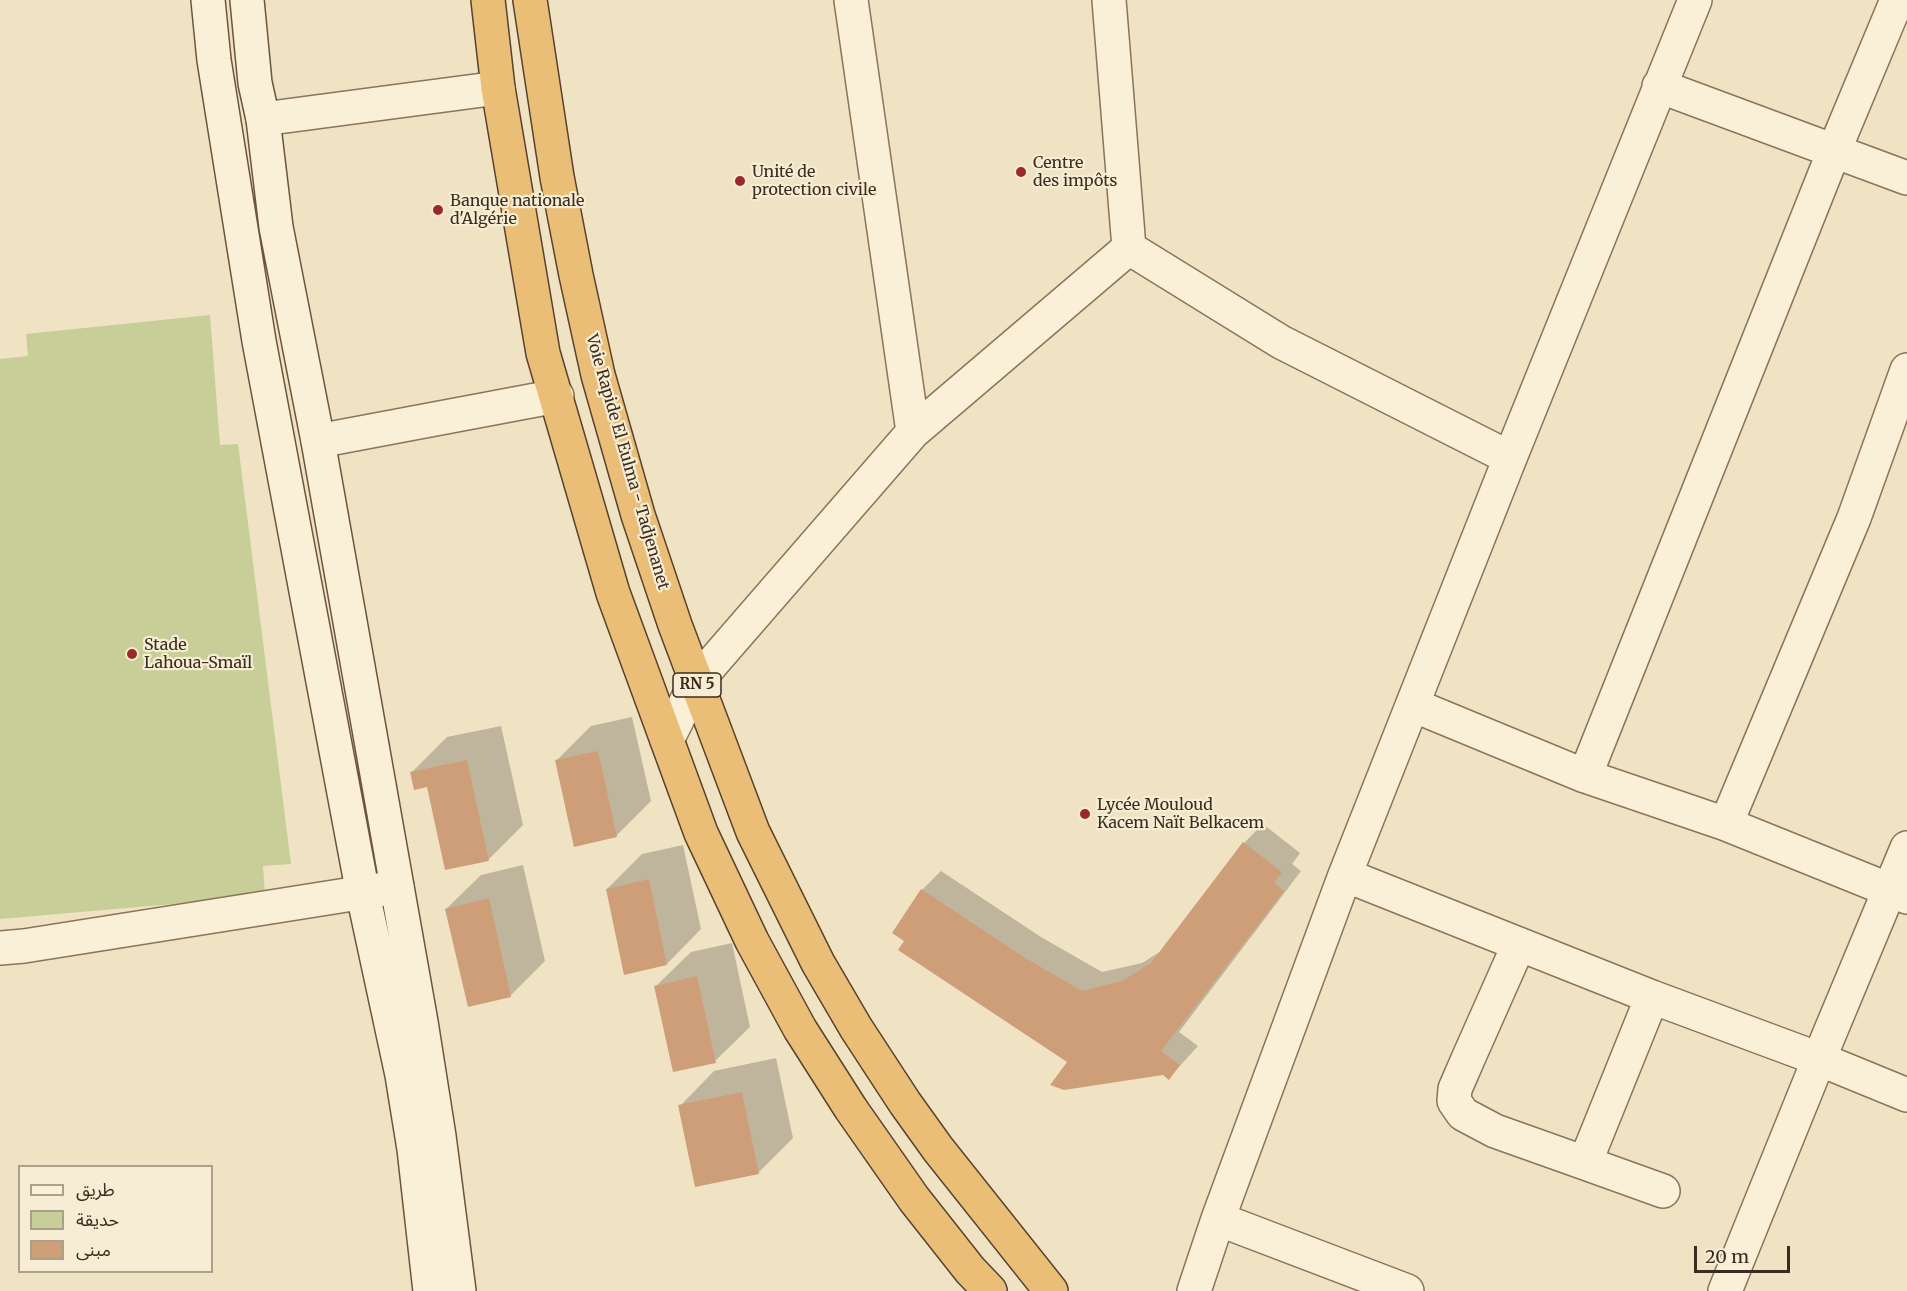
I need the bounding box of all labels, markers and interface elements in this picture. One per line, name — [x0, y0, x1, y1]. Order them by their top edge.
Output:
place label: Centre des impôts — [1033, 153, 1117, 191]
place label: Unité de protection civile — [752, 162, 876, 200]
marker: Centre des impôts — [1014, 165, 1028, 179]
marker: Unité de protection civile — [733, 174, 747, 188]
place label: Banque nationale d'Algérie — [450, 191, 584, 229]
marker: Banque nationale d'Algérie — [431, 203, 445, 217]
street label: Voie Rapide El Eulma - Tadjenanet — [581, 332, 673, 592]
place label: Stade Lahoua-Smaïl — [144, 635, 252, 673]
marker: Stade Lahoua-Smaïl — [125, 647, 139, 661]
road number: RN 5 — [673, 673, 721, 697]
place label: Lycée Mouloud Kacem Naït Belkacem — [1097, 795, 1264, 833]
marker: Lycée Mouloud Kacem Naït Belkacem — [1078, 807, 1092, 821]
legend — [18, 1165, 213, 1273]
text: طريق — [76, 1178, 115, 1201]
text: حديقة — [76, 1208, 119, 1231]
scale bar — [1697, 1234, 1793, 1272]
text: مبنى — [76, 1238, 111, 1261]
text: 20 m — [1705, 1245, 1749, 1268]

